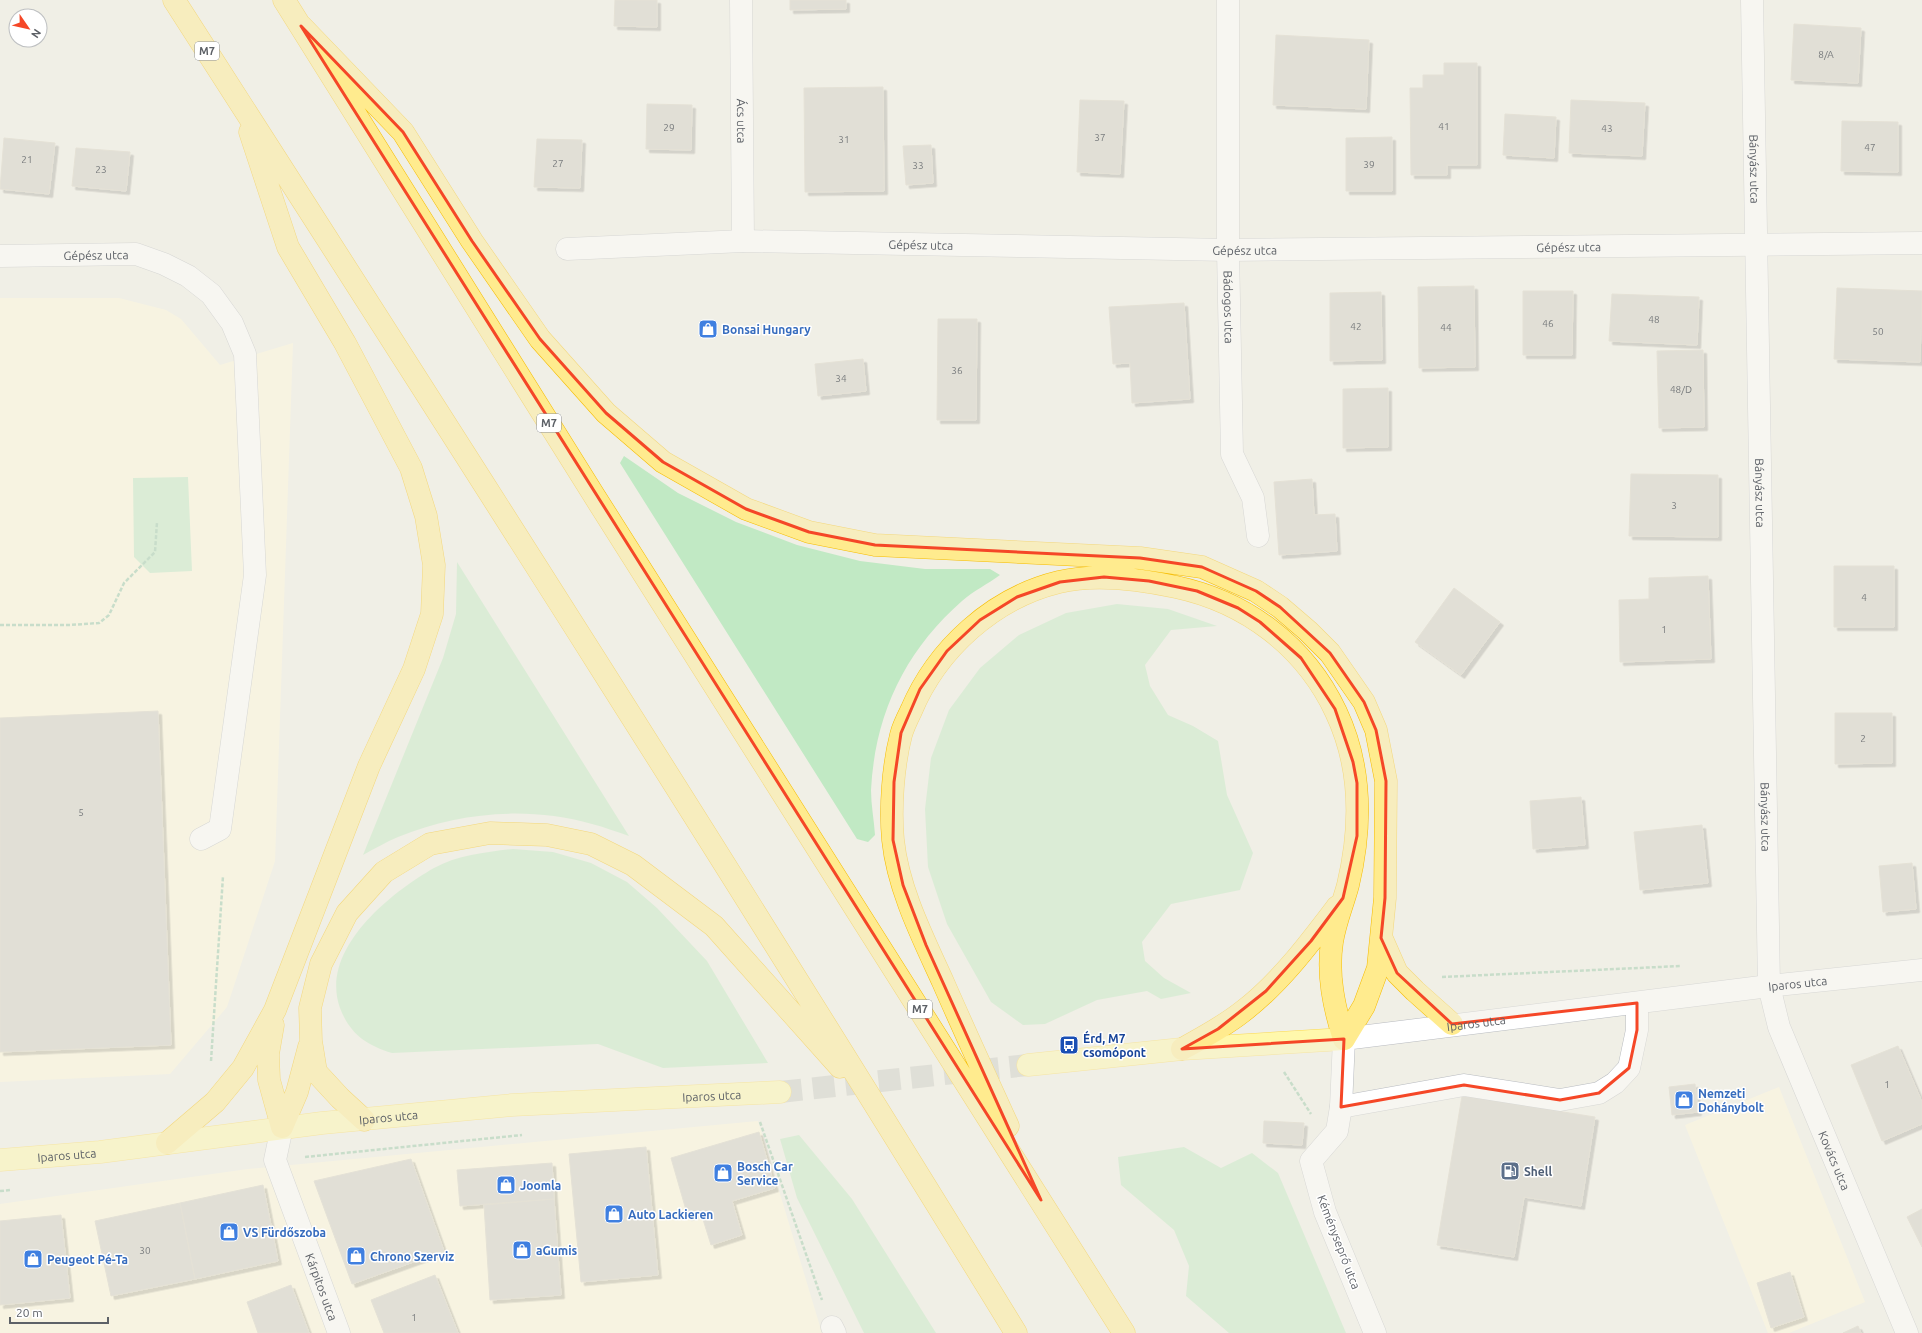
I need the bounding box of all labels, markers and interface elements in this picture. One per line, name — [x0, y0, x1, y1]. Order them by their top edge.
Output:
north arrow — [8, 8, 48, 48]
text: N — [29, 27, 44, 40]
road number: M7 — [195, 42, 219, 60]
house number: 8/A — [1818, 49, 1834, 60]
street label: Ács utca — [735, 99, 749, 143]
house number: 41 — [1438, 121, 1450, 132]
house number: 29 — [663, 122, 675, 133]
house number: 43 — [1601, 123, 1613, 134]
house number: 37 — [1094, 132, 1106, 143]
house number: 31 — [838, 134, 850, 145]
street label: Bányász utca — [1748, 134, 1762, 204]
house number: 47 — [1864, 142, 1876, 153]
house number: 21 — [21, 154, 33, 165]
house number: 27 — [552, 158, 564, 169]
house number: 39 — [1363, 159, 1375, 170]
house number: 33 — [912, 160, 924, 171]
house number: 23 — [95, 164, 107, 175]
street label: Gépész utca — [888, 237, 953, 251]
street label: Gépész utca — [1536, 240, 1601, 253]
street label: Gépész utca — [1212, 243, 1277, 257]
street label: Gépész utca — [63, 248, 129, 262]
street label: Bádogos utca — [1222, 270, 1236, 344]
house number: 48 — [1648, 314, 1660, 325]
shop icon: Bonsai Hungary — [697, 318, 719, 340]
house number: 46 — [1542, 318, 1554, 329]
house number: 42 — [1350, 321, 1362, 332]
house number: 44 — [1440, 322, 1452, 333]
place label: Bonsai Hungary — [722, 323, 811, 336]
house number: 50 — [1872, 326, 1884, 337]
house number: 36 — [951, 365, 963, 376]
house number: 34 — [835, 373, 847, 384]
house number: 48/D — [1670, 384, 1692, 395]
road number: M7 — [537, 414, 561, 432]
street label: Bányász utca — [1753, 458, 1768, 528]
house number: 3 — [1671, 500, 1677, 511]
house number: 4 — [1861, 592, 1867, 603]
house number: 1 — [1661, 624, 1667, 635]
house number: 2 — [1860, 733, 1866, 744]
street label: Bányász utca — [1759, 782, 1773, 852]
house number: 5 — [78, 807, 84, 818]
street label: Iparos utca — [1768, 973, 1828, 993]
road number: M7 — [908, 1000, 932, 1018]
street label: Iparos utca — [1446, 1012, 1506, 1033]
place label: Érd, M7 csomópont — [1083, 1030, 1146, 1059]
bus stop icon: Érd, M7 csomópont — [1058, 1034, 1080, 1056]
house number: 1 — [1884, 1079, 1890, 1090]
street label: Iparos utca — [682, 1087, 742, 1103]
place label: Nemzeti Dohánybolt — [1698, 1087, 1764, 1114]
shop icon: Nemzeti Dohánybolt — [1673, 1089, 1695, 1111]
street label: Iparos utca — [358, 1107, 419, 1126]
street label: Kovács utca — [1817, 1129, 1853, 1192]
street label: Iparos utca — [37, 1146, 97, 1163]
place label: Bosch Car Service — [737, 1160, 793, 1187]
fuel station icon: Shell — [1499, 1160, 1521, 1182]
shop icon: Bosch Car Service — [712, 1162, 734, 1184]
place label: Shell — [1524, 1165, 1552, 1178]
shop icon: Joomla — [495, 1174, 517, 1196]
place label: Joomla — [520, 1179, 561, 1192]
street label: Kéményseprő utca — [1315, 1193, 1363, 1291]
shop icon: Auto Lackieren — [603, 1203, 625, 1225]
place label: Auto Lackieren — [628, 1208, 713, 1221]
shop icon: VS Fürdőszoba — [218, 1221, 240, 1243]
place label: VS Fürdőszoba — [243, 1226, 326, 1239]
shop icon: aGumis — [511, 1239, 533, 1261]
place label: aGumis — [536, 1244, 578, 1257]
house number: 30 — [139, 1245, 151, 1256]
shop icon: Chrono Szerviz — [345, 1245, 367, 1267]
shop icon: Peugeot Pé-Ta — [22, 1248, 44, 1270]
place label: Chrono Szerviz — [370, 1250, 454, 1263]
street label: Kárpitos utca — [304, 1251, 340, 1322]
place label: Peugeot Pé-Ta — [47, 1253, 128, 1266]
scale bar — [10, 1299, 108, 1325]
text: 20 m — [16, 1306, 43, 1319]
house number: 1 — [411, 1312, 417, 1323]

